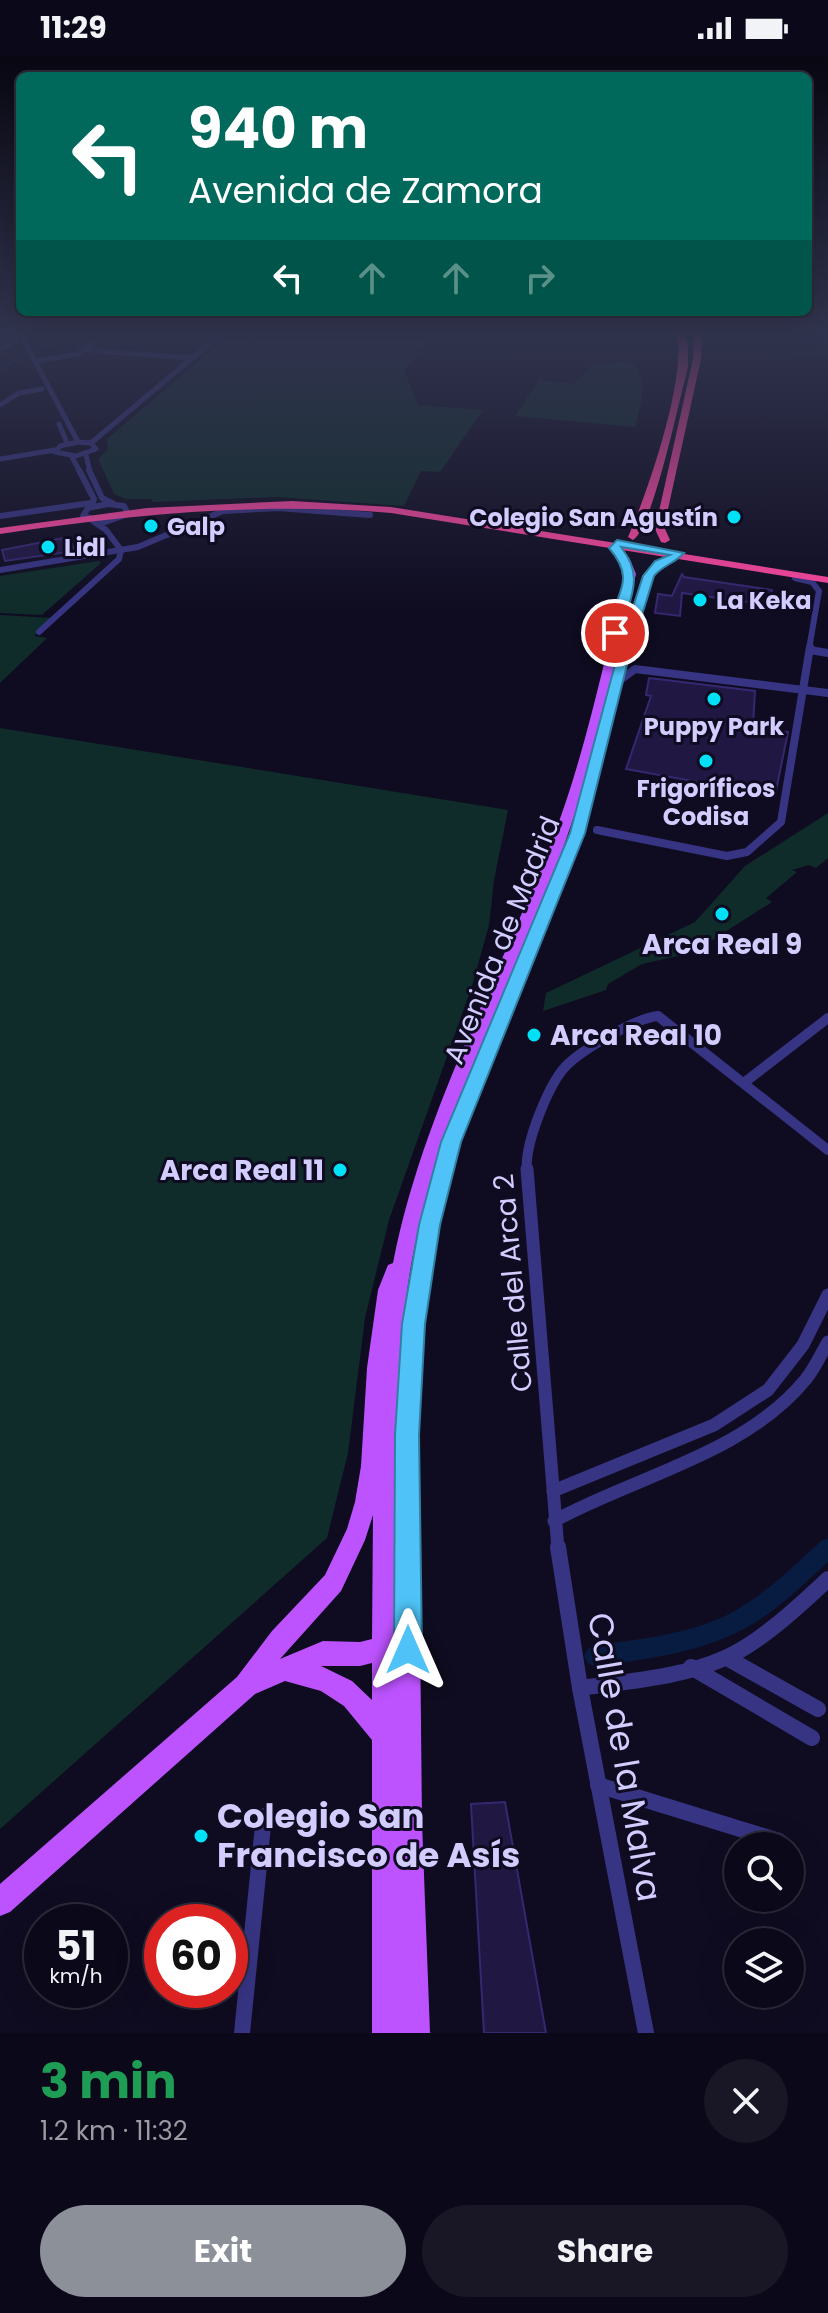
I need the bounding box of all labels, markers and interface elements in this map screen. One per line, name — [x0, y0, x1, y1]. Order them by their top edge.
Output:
text: 11:29 — [40, 6, 107, 49]
text: 940 m — [188, 89, 368, 168]
icon: left — [56, 104, 160, 208]
text: Avenida de Zamora — [188, 165, 543, 216]
icon: left — [266, 256, 310, 300]
icon: ahead — [350, 256, 394, 300]
icon: ahead — [434, 256, 478, 300]
icon: right — [518, 256, 562, 300]
place label: Colegio San Agustín — [469, 501, 718, 534]
marker: Colegio San Agustín — [725, 508, 743, 526]
place label: Galp — [167, 510, 225, 543]
marker: Galp — [142, 517, 160, 535]
place label: Lidl — [64, 531, 106, 564]
marker: Lidl — [39, 538, 57, 556]
place label: La Keka — [716, 584, 811, 617]
marker: La Keka — [691, 591, 709, 609]
pin — [581, 599, 649, 667]
icon: arrive — [593, 611, 637, 655]
marker: Puppy Park — [705, 690, 723, 708]
place label: Puppy Park — [644, 710, 784, 743]
marker: Frigoríficos Codisa — [697, 752, 715, 770]
place label: Frigoríficos Codisa — [637, 772, 775, 833]
street label: Avenida de Madrid — [434, 810, 570, 1070]
marker: Arca Real 9 — [713, 905, 731, 923]
place label: Arca Real 9 — [642, 925, 802, 964]
place label: Arca Real 10 — [550, 1016, 722, 1055]
marker: Arca Real 10 — [525, 1026, 543, 1044]
place label: Arca Real 11 — [160, 1151, 324, 1190]
marker: Arca Real 11 — [331, 1161, 349, 1179]
street label: Calle del Arca 2 — [484, 1172, 542, 1394]
position arrow — [366, 1608, 450, 1692]
street label: Calle de la Malva — [576, 1609, 674, 1905]
place label: Colegio San Francisco de Asís — [217, 1792, 520, 1879]
marker: Colegio San Francisco de Asís — [192, 1827, 210, 1845]
map controls — [724, 1832, 804, 2008]
button: search — [724, 1832, 804, 1912]
speed limit sign: 60 — [144, 1904, 248, 2008]
text: 51 — [55, 1918, 97, 1974]
button: layers — [724, 1928, 804, 2008]
text: km/h — [49, 1962, 103, 1990]
text: 3 min — [40, 2048, 177, 2115]
button: close — [704, 2059, 788, 2143]
text: 1.2 km · 11:32 — [40, 2113, 188, 2149]
button: Exit — [40, 2205, 406, 2297]
button: Share — [422, 2205, 788, 2297]

